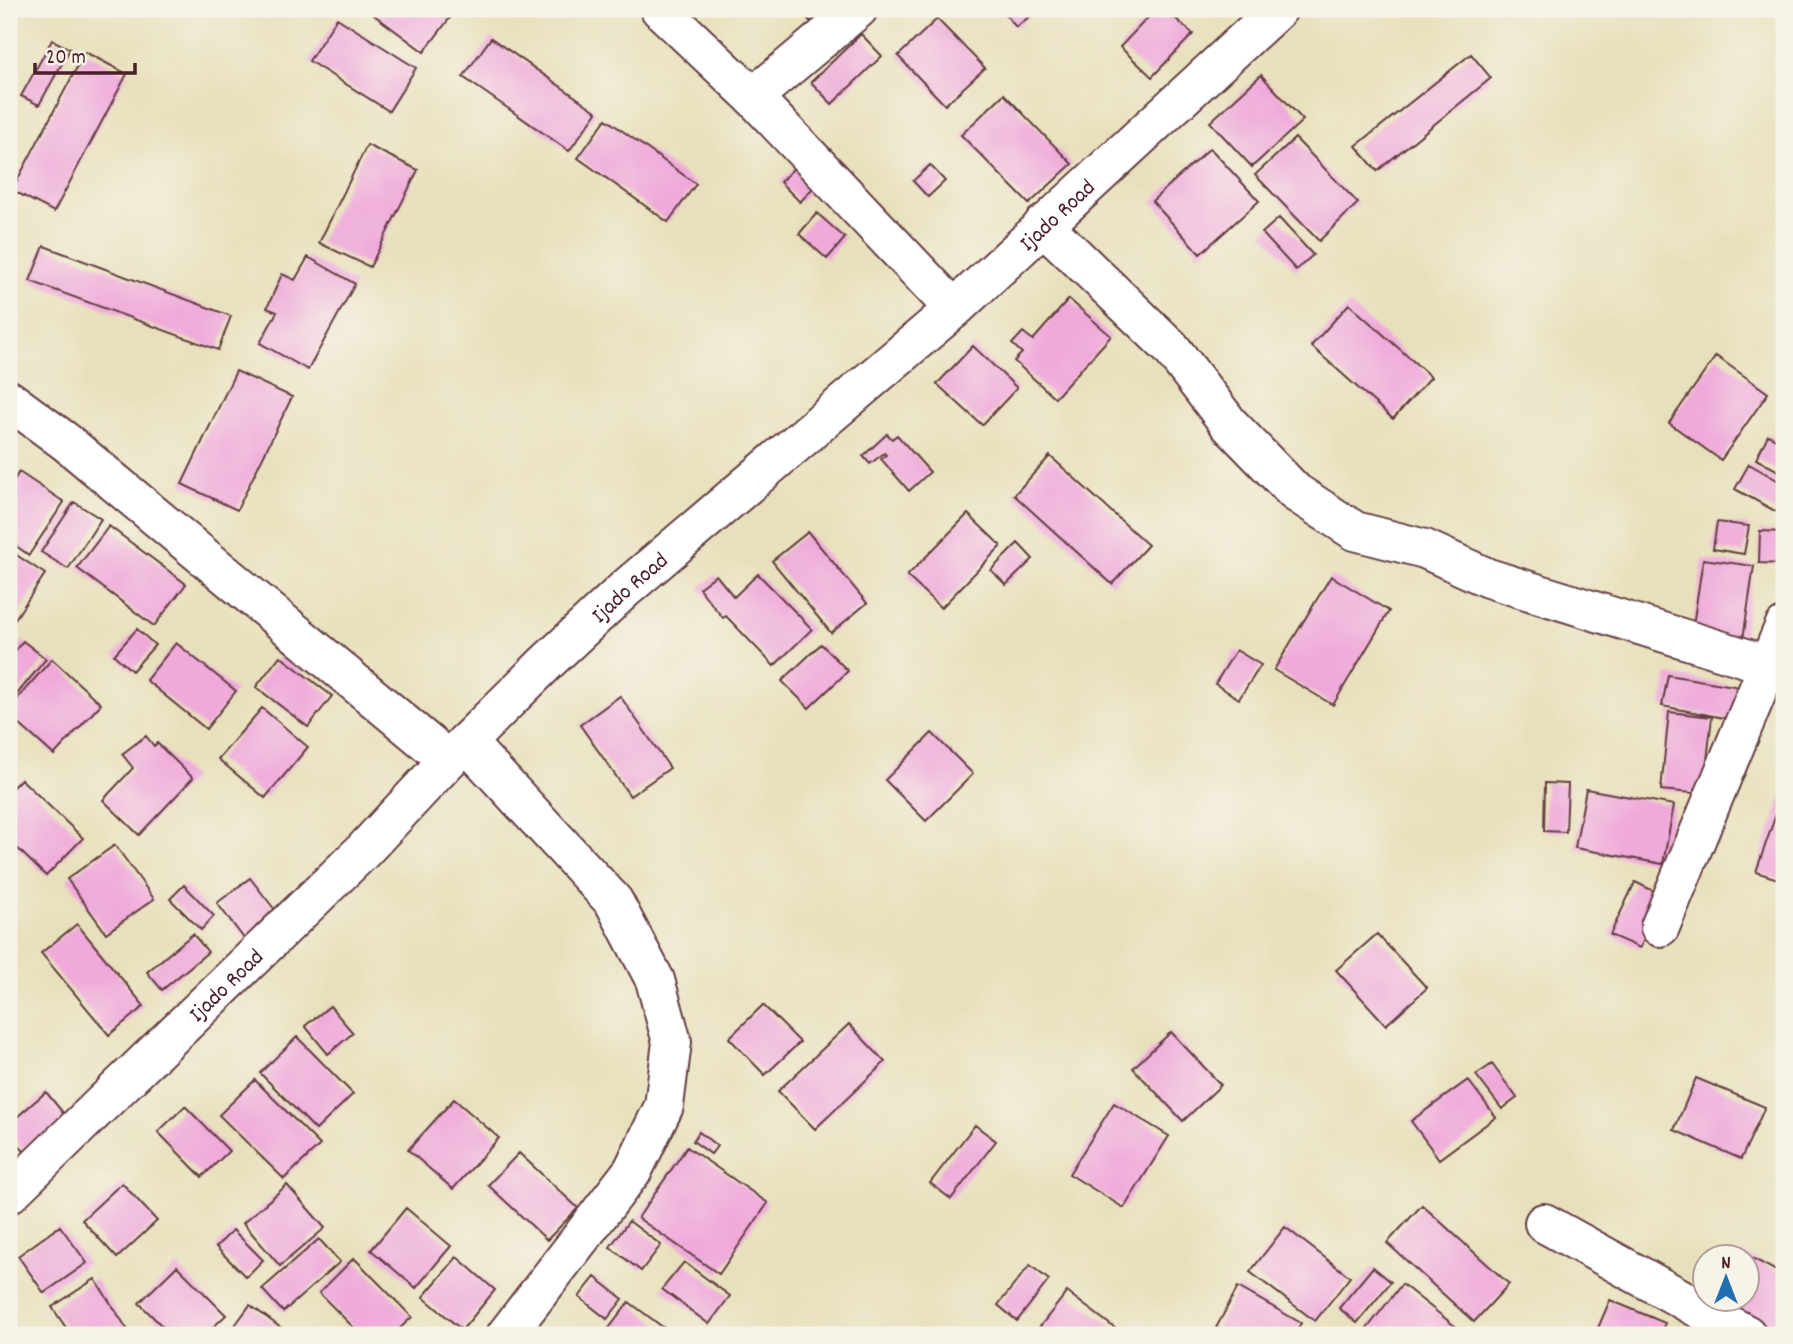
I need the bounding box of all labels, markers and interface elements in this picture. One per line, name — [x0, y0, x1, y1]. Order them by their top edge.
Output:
scale bar — [35, 32, 135, 76]
text: 20 m — [46, 44, 86, 74]
street label: Ijado Road — [1013, 173, 1104, 261]
street label: Ijado Road — [585, 546, 677, 632]
street label: Ijado Road — [183, 943, 273, 1031]
north arrow — [1692, 1242, 1762, 1312]
text: N — [1721, 1251, 1731, 1278]

